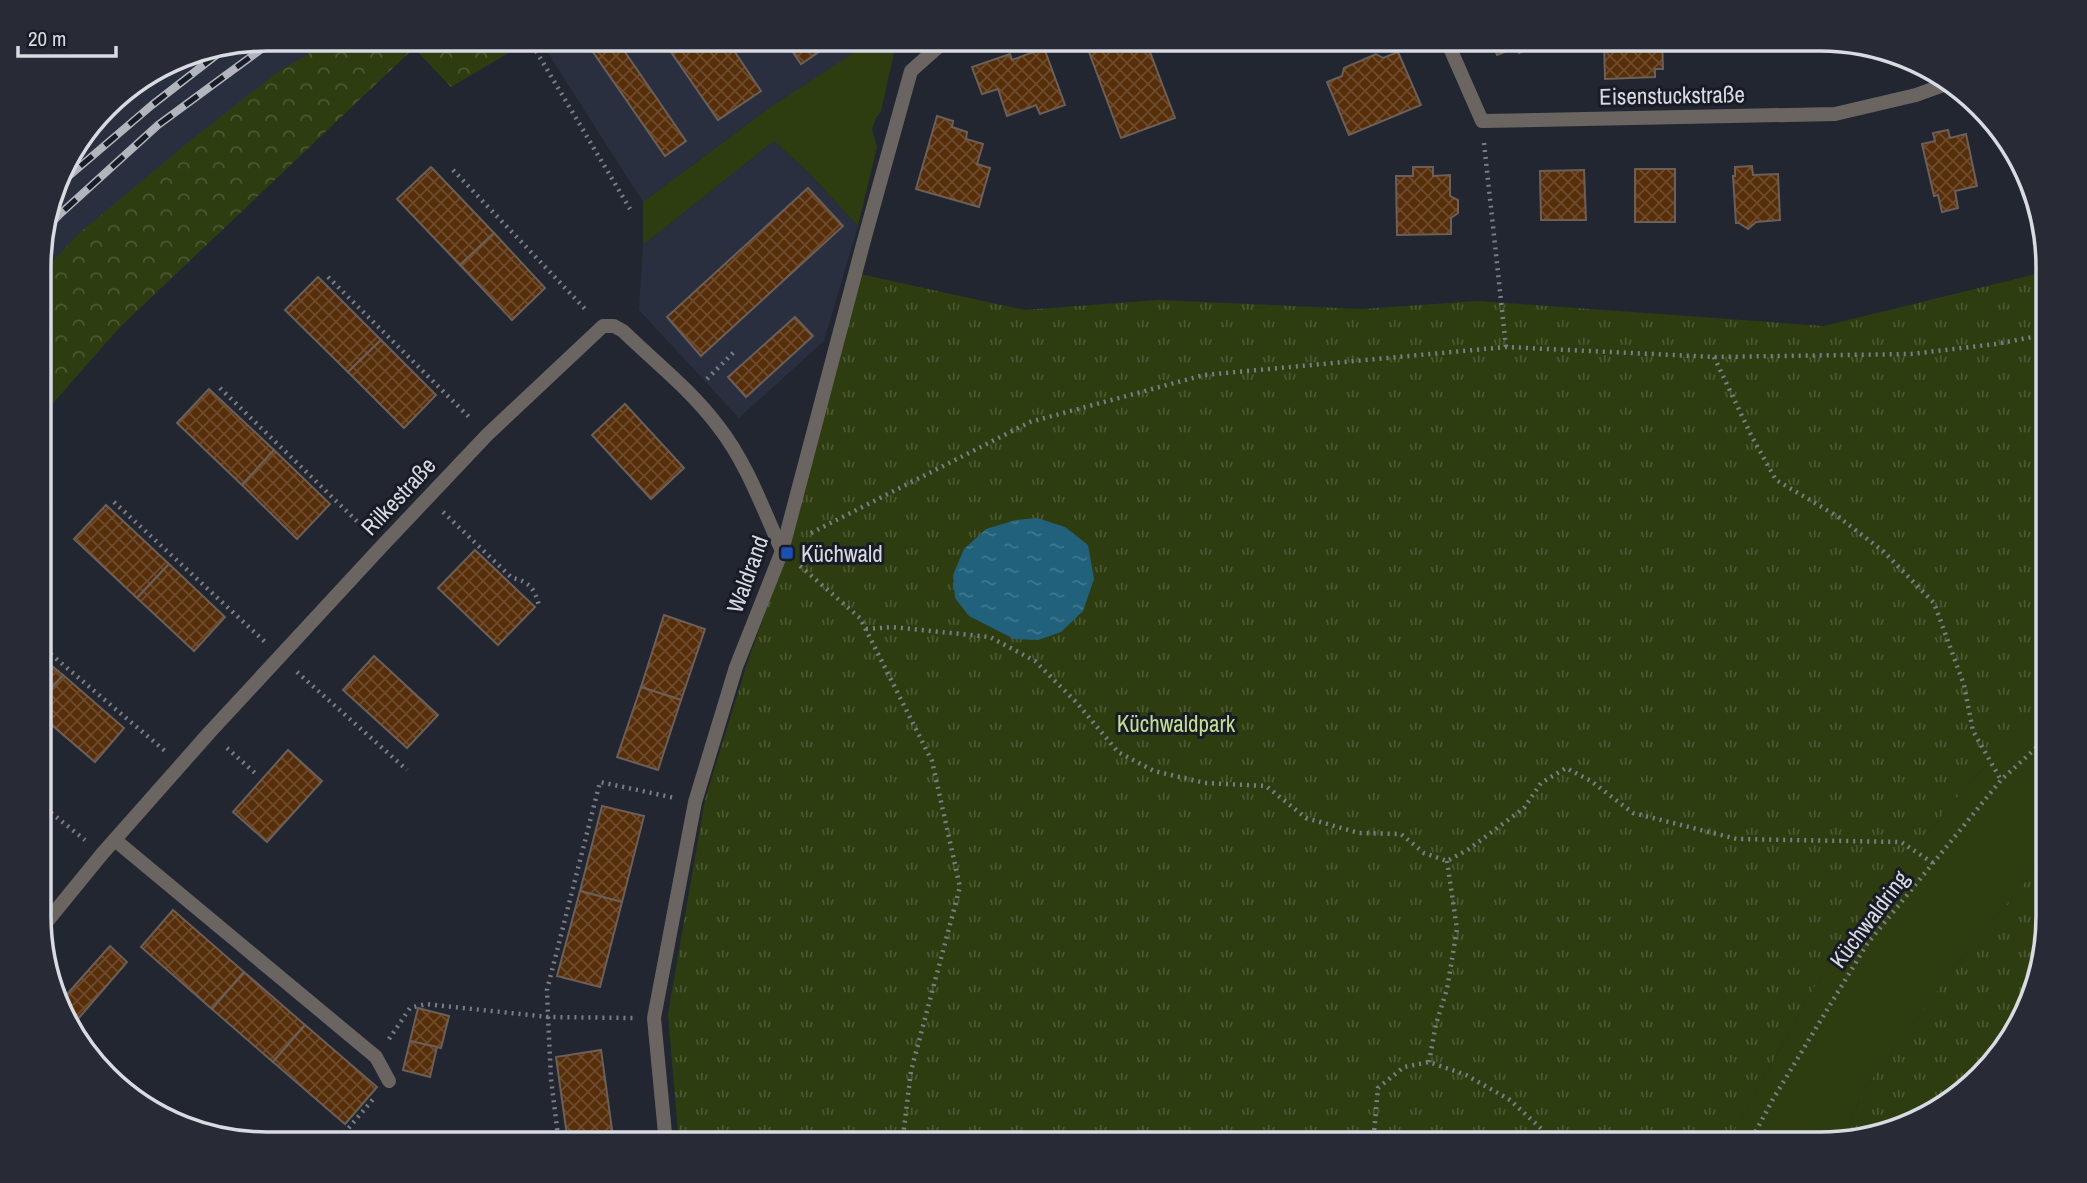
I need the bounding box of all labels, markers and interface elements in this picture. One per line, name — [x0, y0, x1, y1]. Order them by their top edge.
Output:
scale bar — [18, 14, 116, 58]
text: 20 m — [28, 24, 66, 53]
street label: Eisenstuckstraße — [1599, 78, 1745, 112]
street label: Rilkestraße — [354, 450, 442, 542]
street label: Waldrand — [719, 531, 775, 617]
place label: Küchwald — [801, 538, 883, 569]
marker: Küchwald — [779, 545, 795, 561]
park label: Küchwaldpark — [1117, 708, 1236, 739]
street label: Küchwaldring — [1822, 864, 1916, 974]

